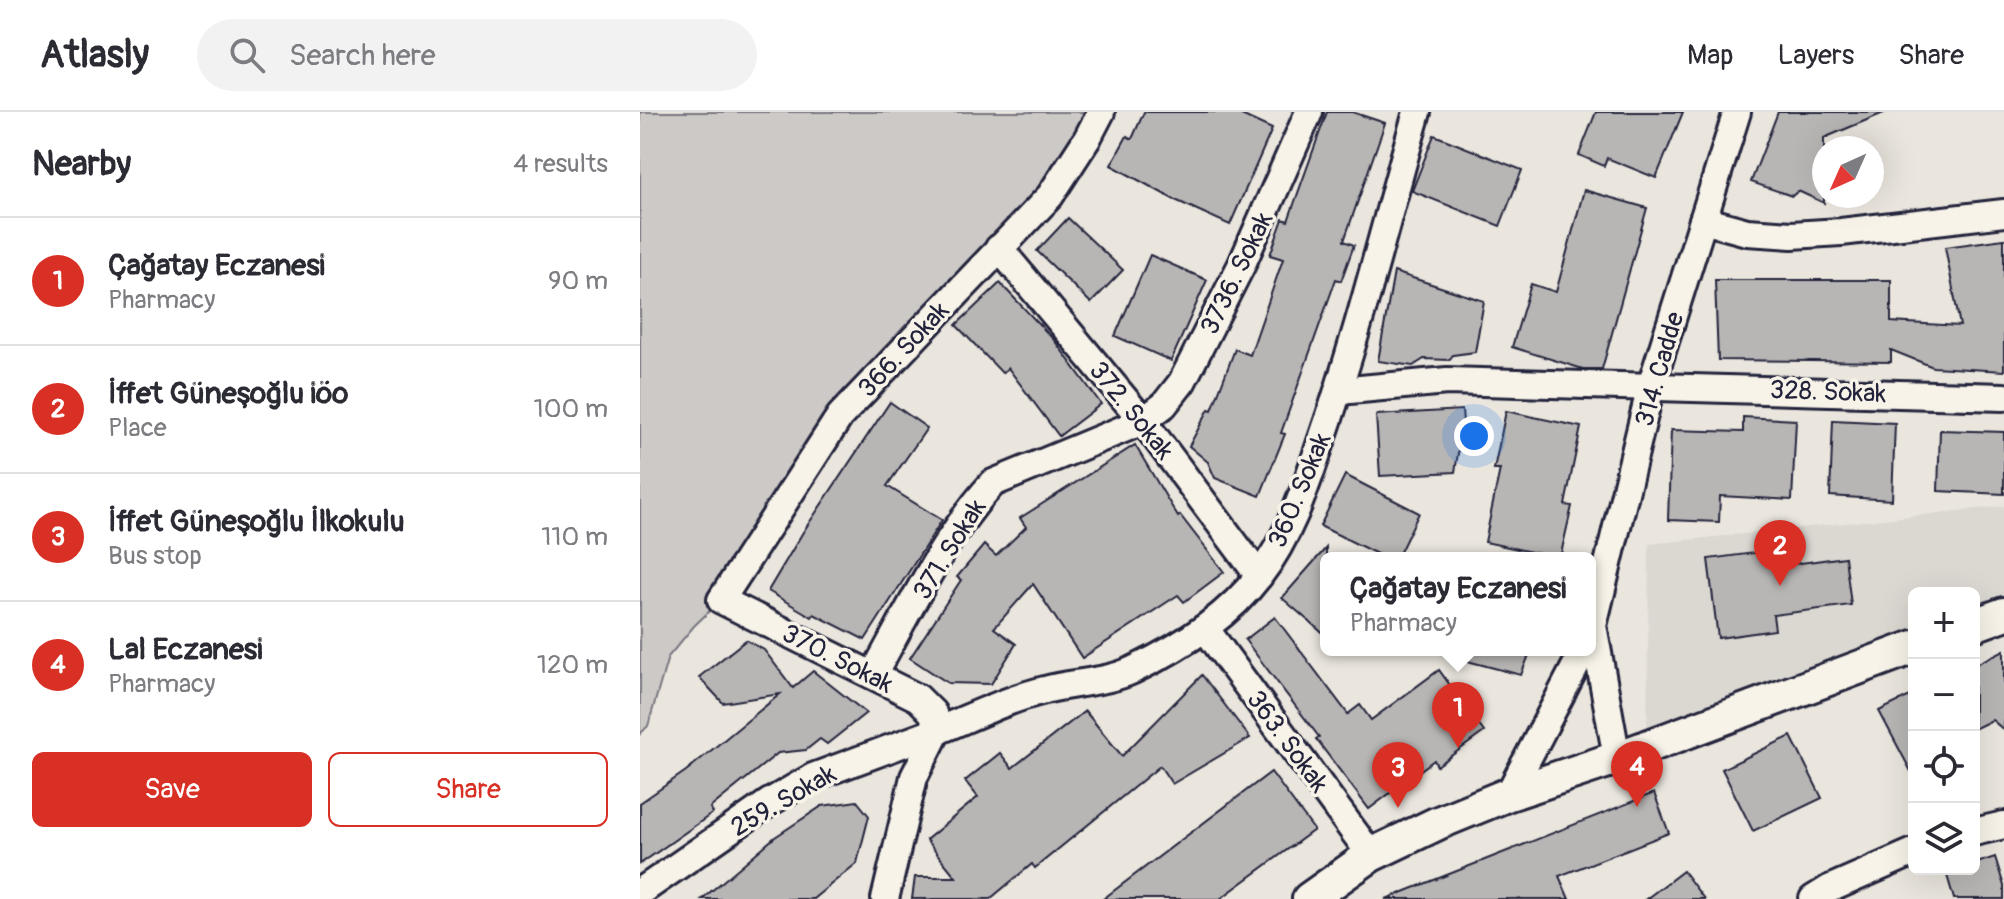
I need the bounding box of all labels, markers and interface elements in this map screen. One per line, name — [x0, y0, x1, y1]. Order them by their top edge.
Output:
search box — [197, 19, 757, 91]
text: Atlasly — [40, 31, 149, 79]
icon: search — [225, 33, 269, 77]
text: Search here — [289, 37, 435, 74]
text: Map — [1687, 38, 1733, 73]
text: Layers — [1777, 38, 1854, 73]
text: Share — [1898, 38, 1964, 73]
north arrow — [1812, 136, 1884, 208]
text: Nearby — [32, 143, 131, 186]
text: 4 results — [513, 148, 608, 180]
street label: 3736. Sokak — [1194, 207, 1280, 340]
text: Çağatay Eczanesi — [108, 247, 325, 284]
text: 1 — [53, 265, 63, 297]
text: 90 m — [548, 265, 608, 297]
text: Pharmacy — [108, 284, 215, 316]
street label: 366. Sokak — [851, 295, 956, 404]
street label: 314. Cadde — [1628, 308, 1692, 430]
street label: 372. Sokak — [1082, 355, 1181, 466]
street label: 328. Sokak — [1769, 374, 1887, 410]
text: İffet Güneşoğlu iöo — [108, 375, 348, 412]
text: 2 — [51, 393, 65, 425]
text: 100 m — [534, 393, 608, 425]
text: Place — [108, 412, 167, 444]
your location — [1454, 416, 1494, 456]
street label: 360. Sokak — [1261, 428, 1338, 553]
street label: 371. Sokak — [906, 493, 993, 606]
text: İffet Güneşoğlu İlkokulu — [108, 503, 405, 540]
pin: 2 — [1754, 520, 1806, 586]
text: 3 — [51, 521, 65, 553]
text: 110 m — [541, 521, 608, 553]
text: Bus stop — [108, 540, 202, 572]
popup — [1320, 552, 1596, 656]
text: Çağatay Eczanesi — [1350, 570, 1566, 607]
map controls — [1908, 587, 1980, 875]
button: + — [1908, 587, 1980, 659]
text: Pharmacy — [1350, 607, 1457, 639]
street label: 370. Sokak — [777, 617, 899, 701]
text: Lal Eczanesi — [108, 631, 263, 668]
text: 4 — [50, 649, 66, 681]
text: 120 m — [537, 649, 608, 681]
button: − — [1908, 659, 1980, 731]
text: Pharmacy — [108, 668, 215, 700]
pin: 1 — [1432, 682, 1484, 748]
street label: 363. Sokak — [1239, 684, 1335, 799]
button: locate — [1908, 731, 1980, 803]
pin: 4 — [1611, 741, 1663, 807]
pin: 3 — [1372, 742, 1424, 808]
button: Save — [32, 752, 312, 827]
button: Share — [328, 752, 608, 827]
street label: 259. Sokak — [725, 758, 842, 844]
button: layers — [1908, 803, 1980, 875]

